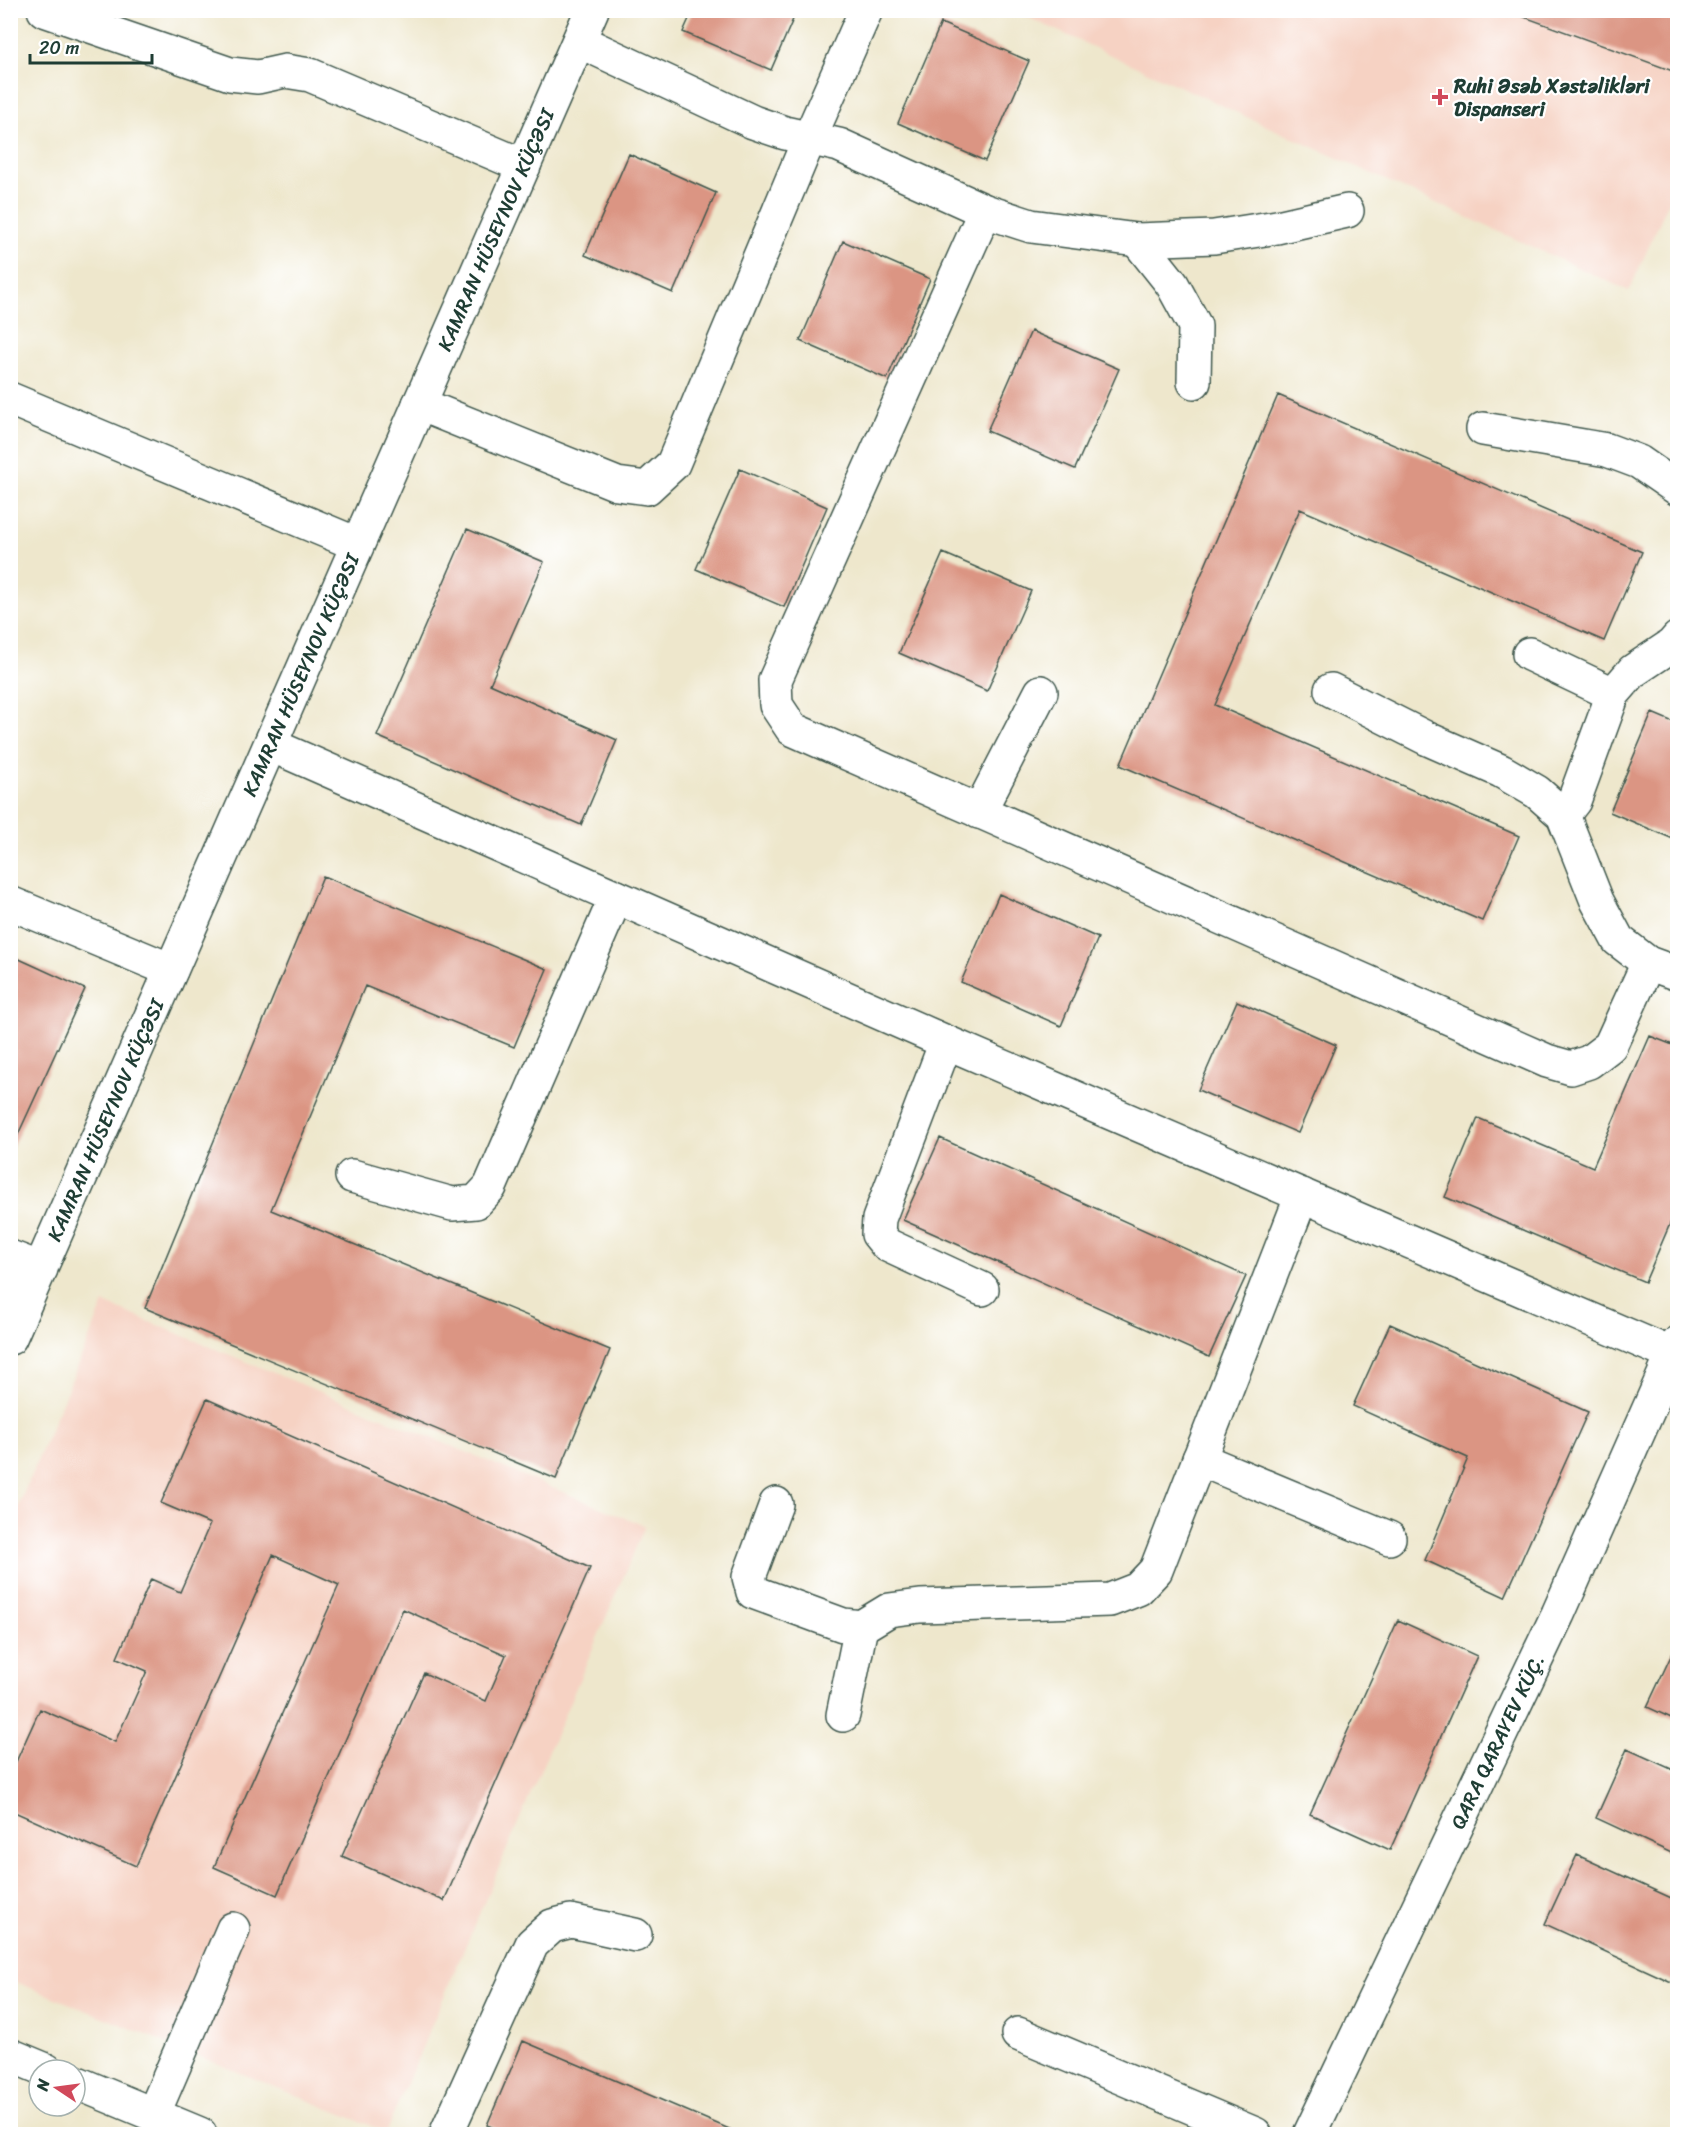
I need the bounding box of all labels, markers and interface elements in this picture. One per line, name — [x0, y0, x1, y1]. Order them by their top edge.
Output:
scale bar — [30, 27, 152, 65]
text: 20 m — [39, 32, 79, 64]
place label: Ruhi Əsəb Xəstəlikləri Dispanseri — [1453, 69, 1651, 127]
marker: Ruhi Əsəb Xəstəlikləri Dispanseri — [1431, 88, 1449, 106]
street label: KAMRAN HÜSEYNOV KÜÇƏSI — [427, 102, 565, 357]
street label: KAMRAN HÜSEYNOV KÜÇƏSI — [232, 547, 370, 802]
street label: KAMRAN HÜSEYNOV KÜÇƏSI — [37, 992, 175, 1247]
street label: QARA QARAYEV KÜÇ. — [1440, 1648, 1554, 1835]
north arrow — [27, 2058, 87, 2118]
text: N — [27, 2075, 58, 2094]

